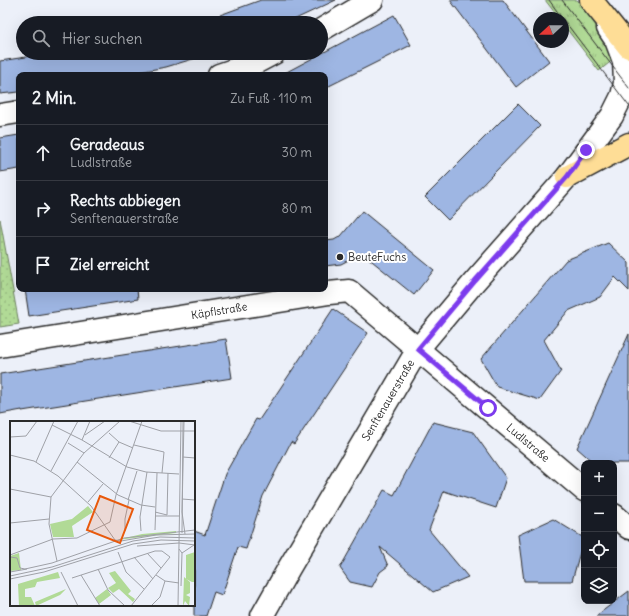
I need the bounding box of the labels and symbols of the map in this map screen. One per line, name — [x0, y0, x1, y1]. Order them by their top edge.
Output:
north arrow — [533, 12, 569, 48]
route end — [577, 141, 595, 159]
place label: BeuteFuchs — [348, 250, 406, 264]
marker: BeuteFuchs — [335, 252, 345, 262]
street label: Käpflstraße — [190, 299, 248, 322]
street label: Senftenauerstraße — [358, 357, 417, 443]
route start — [479, 399, 497, 417]
street label: Ludlstraße — [504, 420, 553, 465]
inset map — [10, 421, 195, 606]

